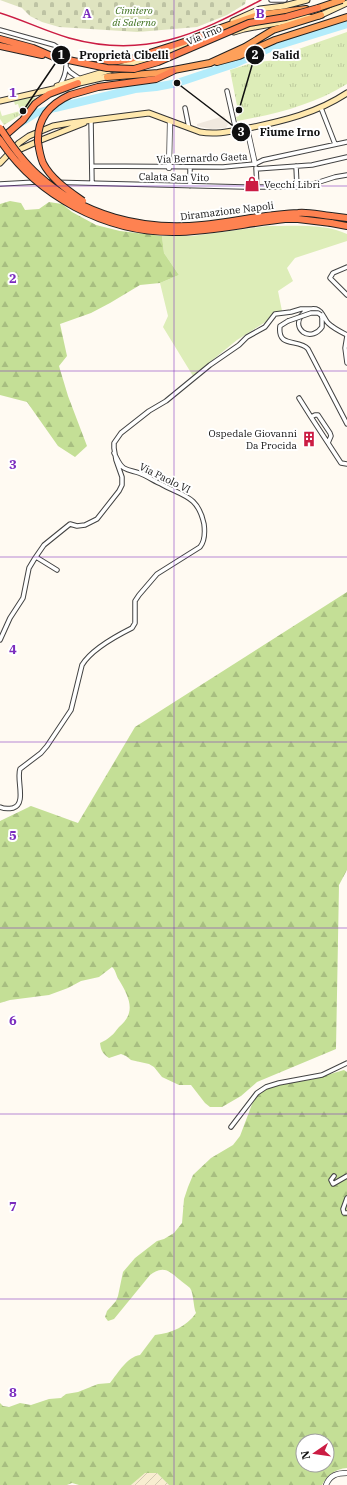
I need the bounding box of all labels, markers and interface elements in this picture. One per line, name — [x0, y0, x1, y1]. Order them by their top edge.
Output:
park label: Cimitero di Salerno — [112, 4, 156, 29]
text: A — [82, 5, 92, 22]
text: B — [255, 5, 265, 22]
street label: Via Irno — [184, 22, 224, 48]
callout: Proprietà Cibelli — [51, 44, 177, 67]
callout: Salid — [245, 44, 308, 67]
text: 1 — [57, 47, 65, 62]
text: 2 — [251, 47, 259, 62]
text: Proprietà Cibelli — [79, 48, 169, 62]
text: Salid — [272, 48, 300, 62]
text: 1 — [9, 84, 17, 101]
callout: Fiume Irno — [231, 121, 328, 144]
text: 3 — [237, 124, 245, 139]
text: Fiume Irno — [260, 125, 320, 139]
street label: Via Bernardo Gaeta — [156, 150, 248, 166]
street label: Calata San Vito — [139, 170, 210, 184]
shop icon: Vecchi Libri — [243, 175, 261, 193]
place label: Vecchi Libri — [264, 178, 320, 191]
street label: Diramazione Napoli — [179, 199, 275, 223]
text: 2 — [9, 270, 17, 287]
place label: Ospedale Giovanni Da Procida — [209, 427, 298, 452]
building icon: Ospedale Giovanni Da Procida — [300, 430, 318, 448]
text: 3 — [9, 456, 17, 473]
street label: Via Paolo VI — [137, 460, 193, 496]
text: 4 — [9, 641, 17, 658]
text: 5 — [9, 827, 17, 844]
text: 6 — [9, 1012, 17, 1029]
text: 7 — [9, 1198, 17, 1215]
text: 8 — [9, 1384, 17, 1401]
north arrow — [295, 1433, 335, 1473]
text: N — [297, 1449, 313, 1461]

